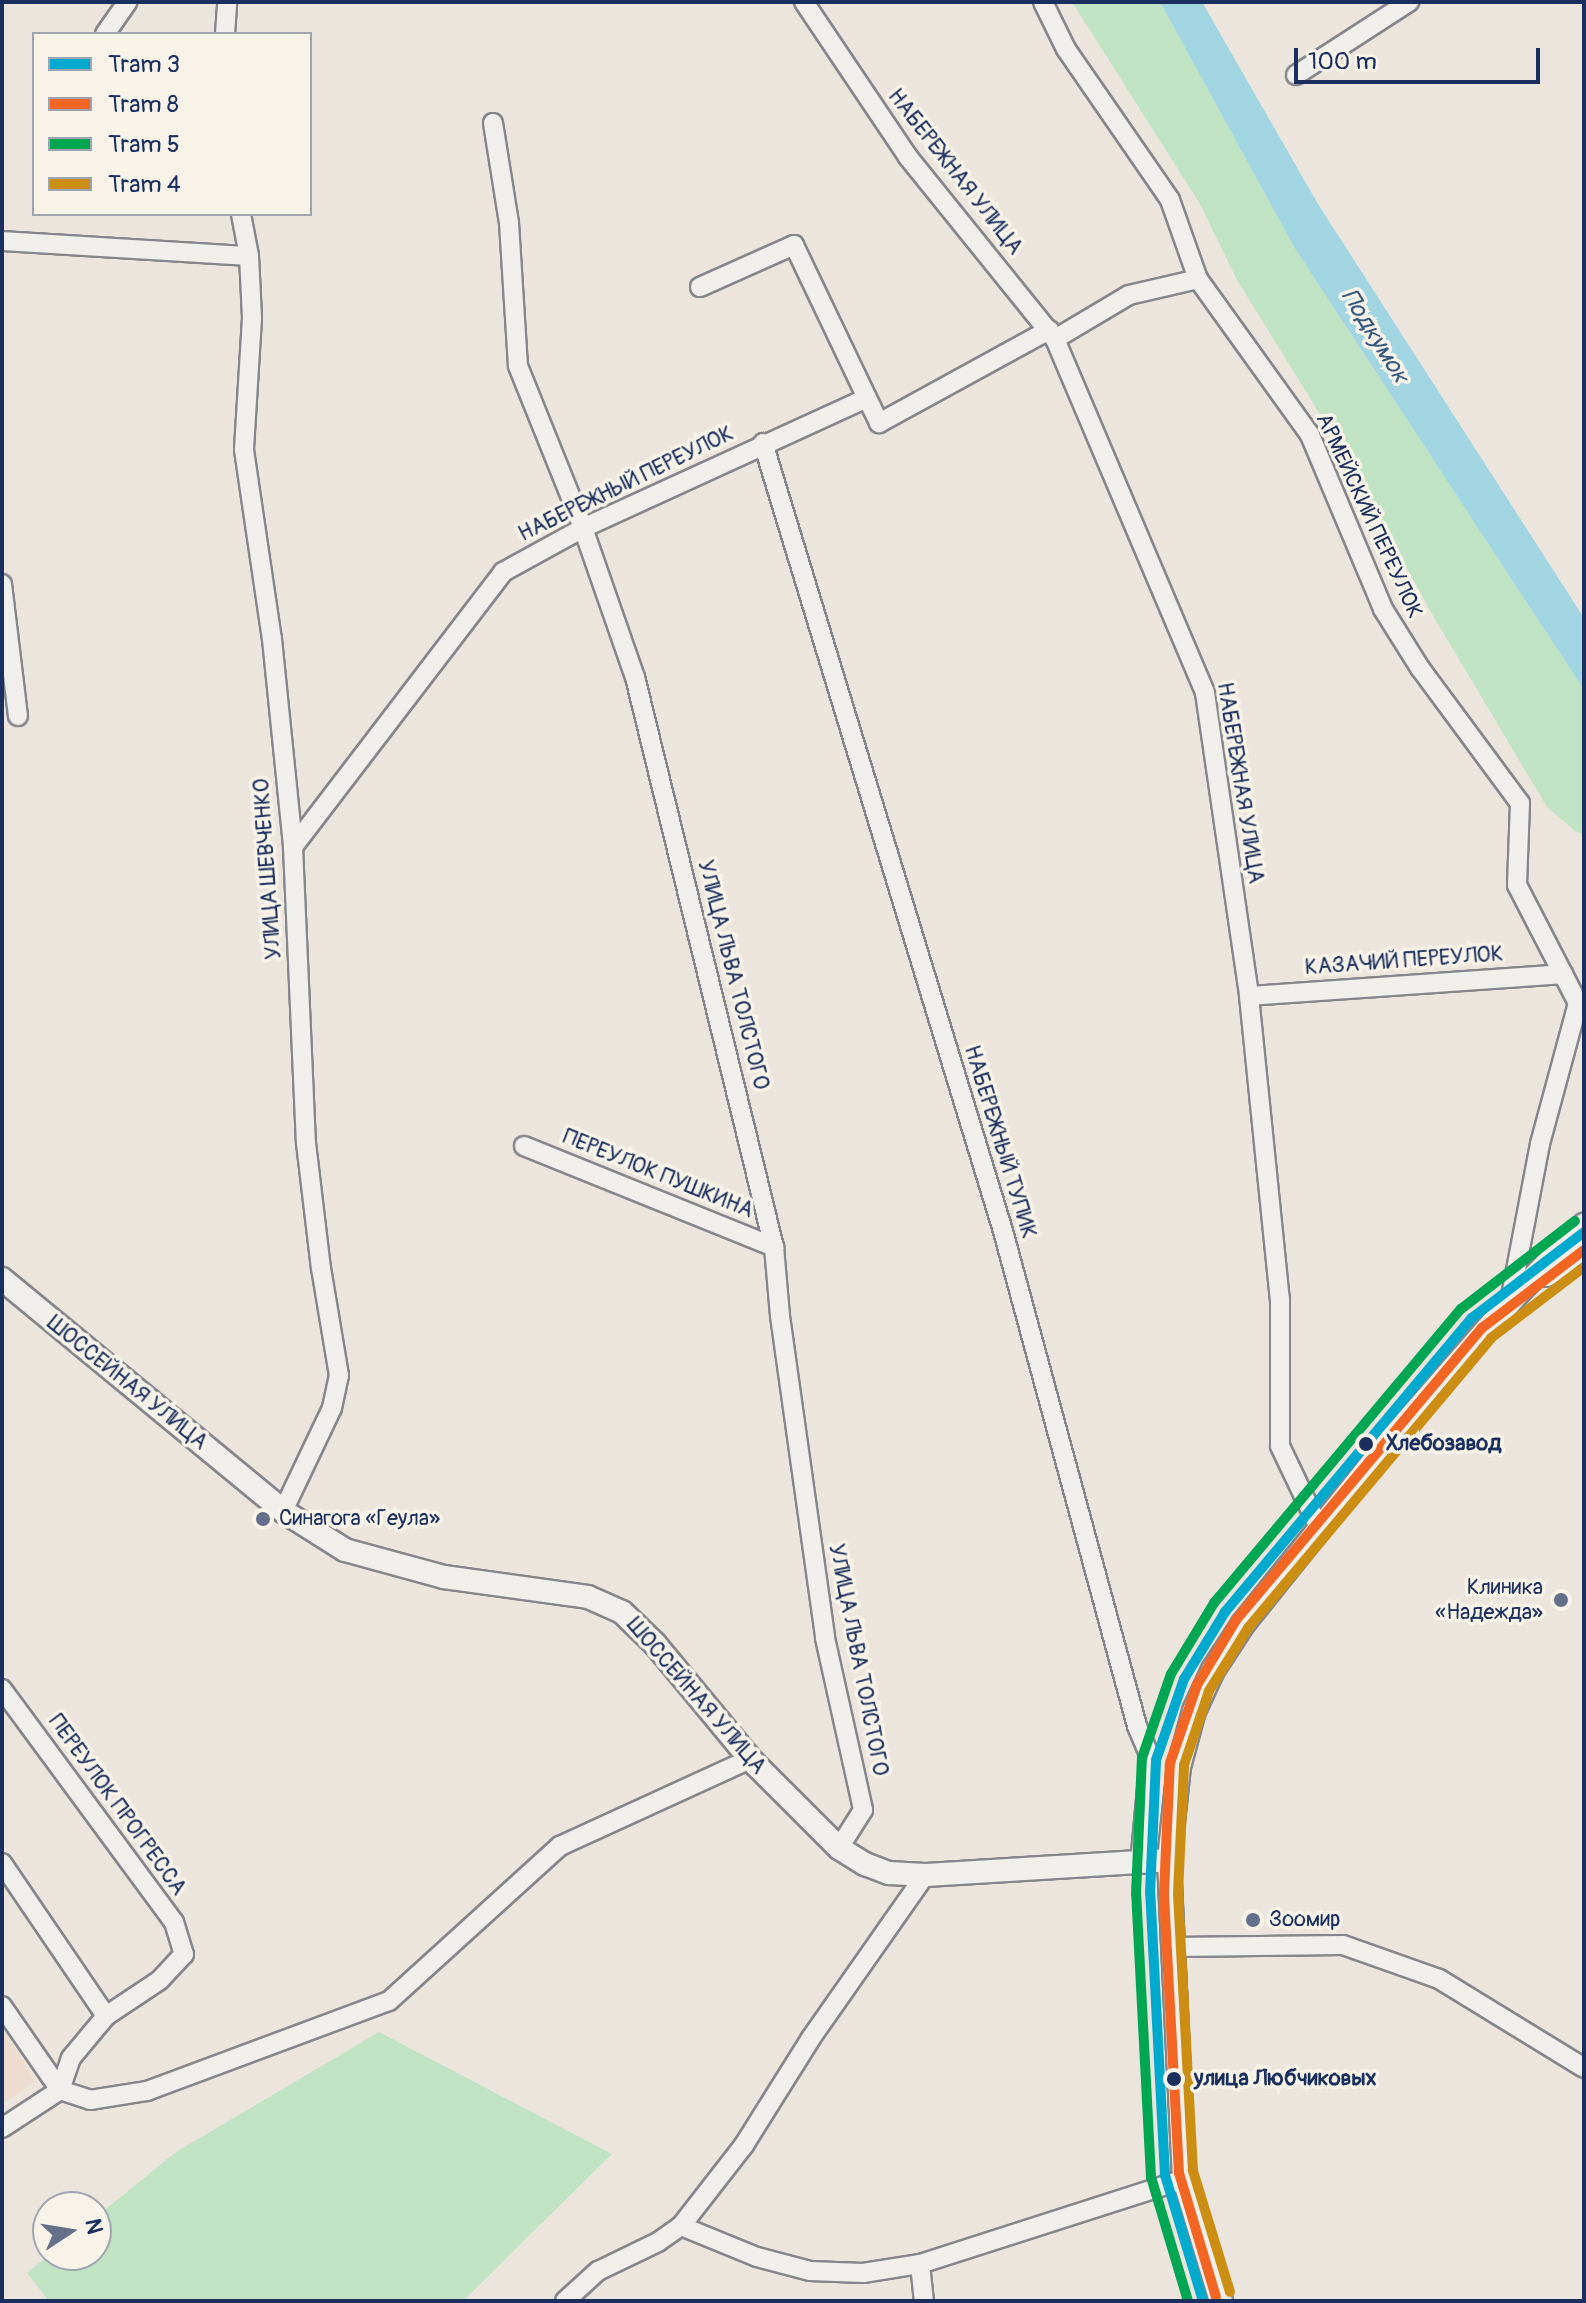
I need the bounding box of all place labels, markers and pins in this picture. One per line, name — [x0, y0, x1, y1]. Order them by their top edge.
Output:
marker: Хлебозавод — [1353, 1431, 1379, 1457]
place label: Хлебозавод — [1386, 1431, 1501, 1457]
place label: Синагога «Геула» — [279, 1506, 440, 1532]
marker: Синагога «Геула» — [254, 1510, 272, 1528]
place label: Клиника «Надежда» — [1435, 1574, 1543, 1626]
marker: Клиника «Надежда» — [1550, 1589, 1572, 1611]
place label: Зоомир — [1269, 1907, 1340, 1933]
marker: Зоомир — [1244, 1911, 1262, 1929]
marker: улица Любчиковых — [1161, 2066, 1187, 2092]
place label: улица Любчиковых — [1194, 2066, 1377, 2092]

